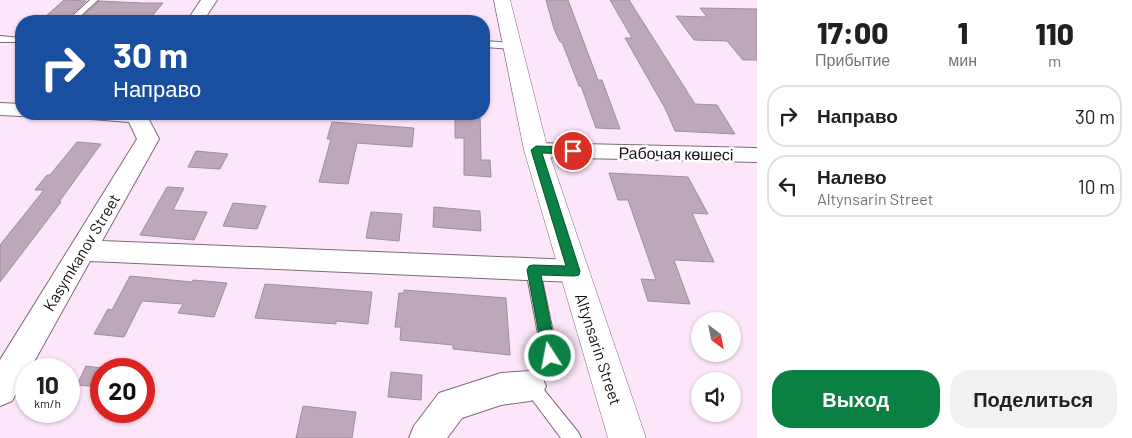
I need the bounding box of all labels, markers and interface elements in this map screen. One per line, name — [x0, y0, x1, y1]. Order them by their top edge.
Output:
text: 17:00 — [817, 14, 888, 50]
text: 1 — [957, 14, 968, 50]
text: 110 — [1035, 15, 1074, 51]
text: 30 m — [113, 33, 188, 75]
icon: right — [30, 35, 95, 100]
text: Прибытие — [815, 50, 890, 69]
text: мин — [948, 50, 977, 69]
text: m — [1048, 51, 1061, 70]
text: Направо — [113, 75, 201, 101]
icon: right — [774, 102, 802, 130]
text: Направо — [817, 104, 898, 127]
text: 30 m — [1075, 105, 1115, 128]
pin — [552, 130, 594, 172]
icon: arrive — [559, 137, 587, 165]
street label: Рабочая көшесі — [618, 142, 734, 164]
text: Налево — [817, 165, 887, 188]
icon: left — [774, 172, 802, 200]
text: 10 m — [1078, 175, 1115, 198]
text: Altynsarin Street — [817, 189, 934, 208]
street label: Kasymkanov Street — [39, 190, 123, 314]
street label: Altynsarin Street — [572, 291, 626, 407]
north arrow — [691, 312, 741, 362]
map controls — [691, 312, 741, 422]
position arrow — [523, 329, 575, 381]
speed limit sign: 20 — [90, 358, 155, 423]
text: 10 — [36, 369, 59, 399]
button: Выход — [772, 370, 940, 428]
button: Поделиться — [950, 370, 1117, 428]
button: sound — [691, 372, 741, 422]
text: km/h — [34, 396, 61, 410]

